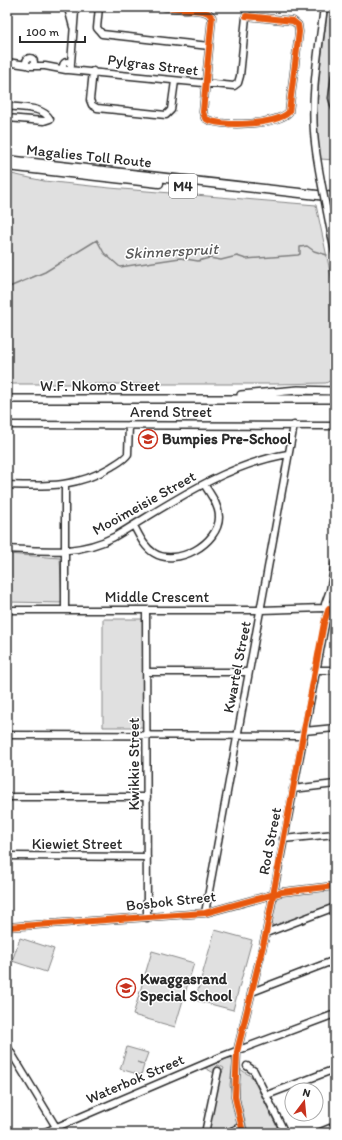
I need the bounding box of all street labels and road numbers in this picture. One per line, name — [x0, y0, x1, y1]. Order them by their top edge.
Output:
street label: Pylgras Street — [107, 51, 200, 80]
street label: Magalies Toll Route — [25, 140, 153, 172]
road number: M4 — [169, 174, 197, 198]
street label: W.F. Nkomo Street — [40, 377, 160, 395]
street label: Arend Street — [130, 403, 212, 421]
street label: Mooimeisie Street — [89, 467, 199, 539]
street label: Middle Crescent — [105, 588, 210, 606]
street label: Kwartel Street — [219, 619, 255, 715]
street label: Kwikkie Street — [125, 717, 143, 810]
street label: Rod Street — [255, 805, 285, 876]
street label: Kiewiet Street — [32, 835, 123, 853]
street label: Bosbok Street — [125, 887, 217, 915]
street label: Waterbok Street — [83, 1050, 187, 1108]

